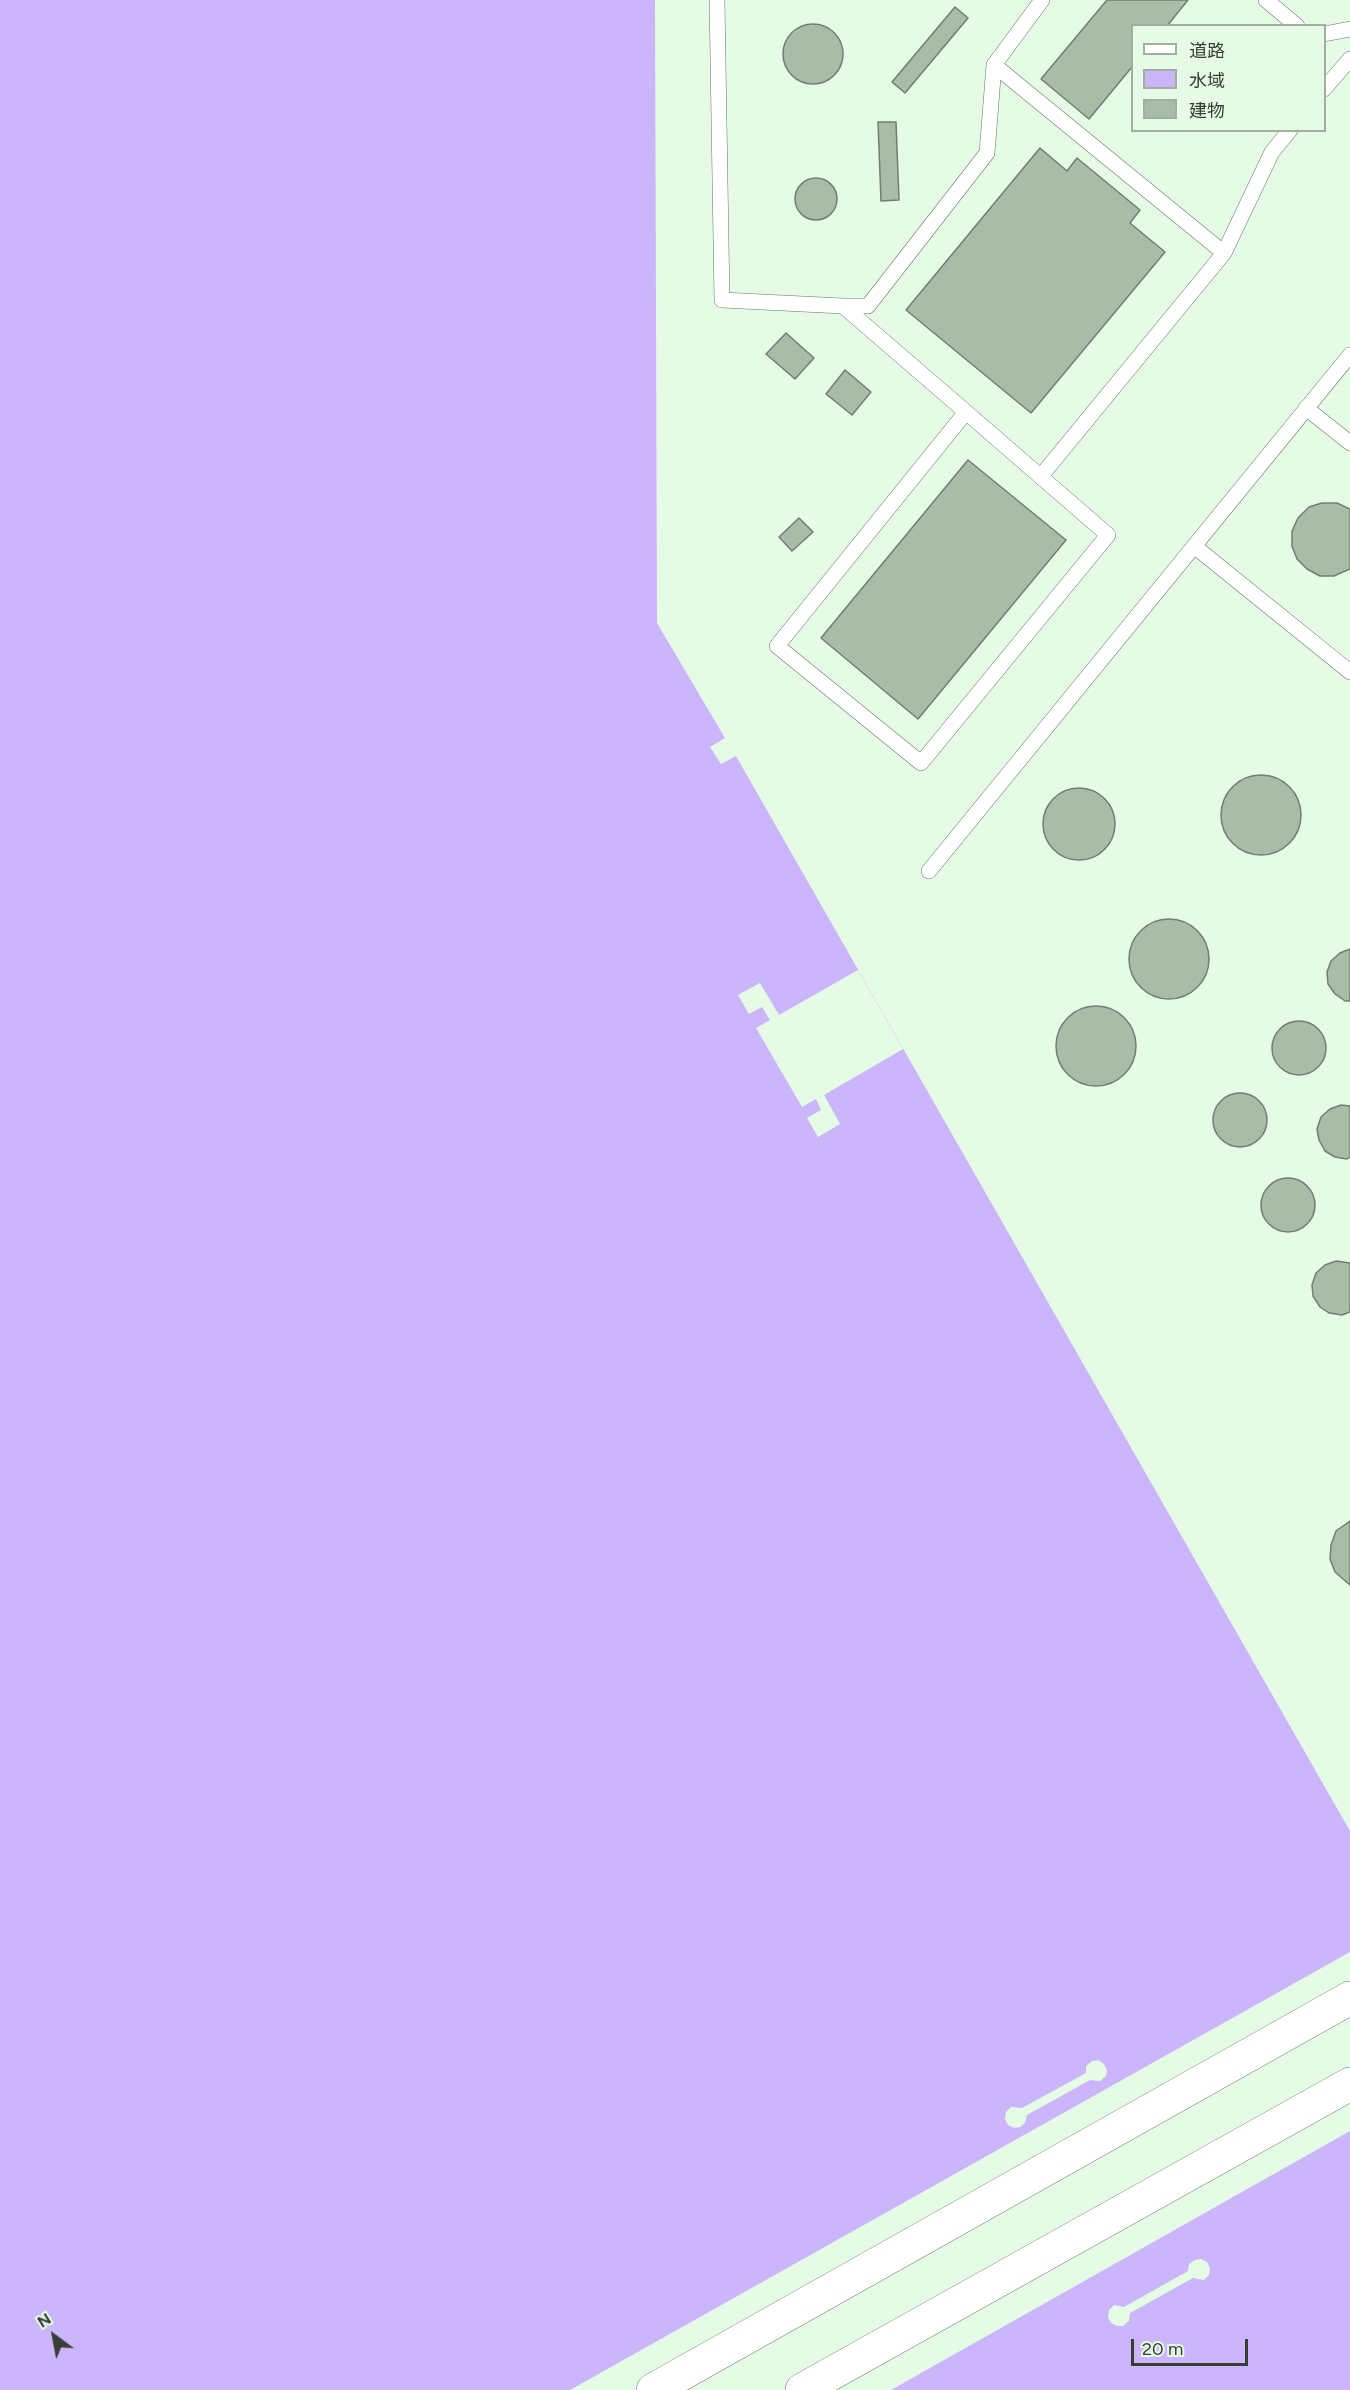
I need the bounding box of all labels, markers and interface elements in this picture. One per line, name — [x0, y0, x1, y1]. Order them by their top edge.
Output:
legend — [1131, 24, 1326, 132]
text: 道路 — [1189, 40, 1225, 62]
text: 水域 — [1189, 70, 1225, 92]
text: 建物 — [1189, 100, 1225, 122]
north arrow — [24, 2306, 84, 2366]
text: N — [34, 2309, 54, 2332]
scale bar — [1134, 2327, 1251, 2365]
text: 20 m — [1142, 2338, 1183, 2360]

